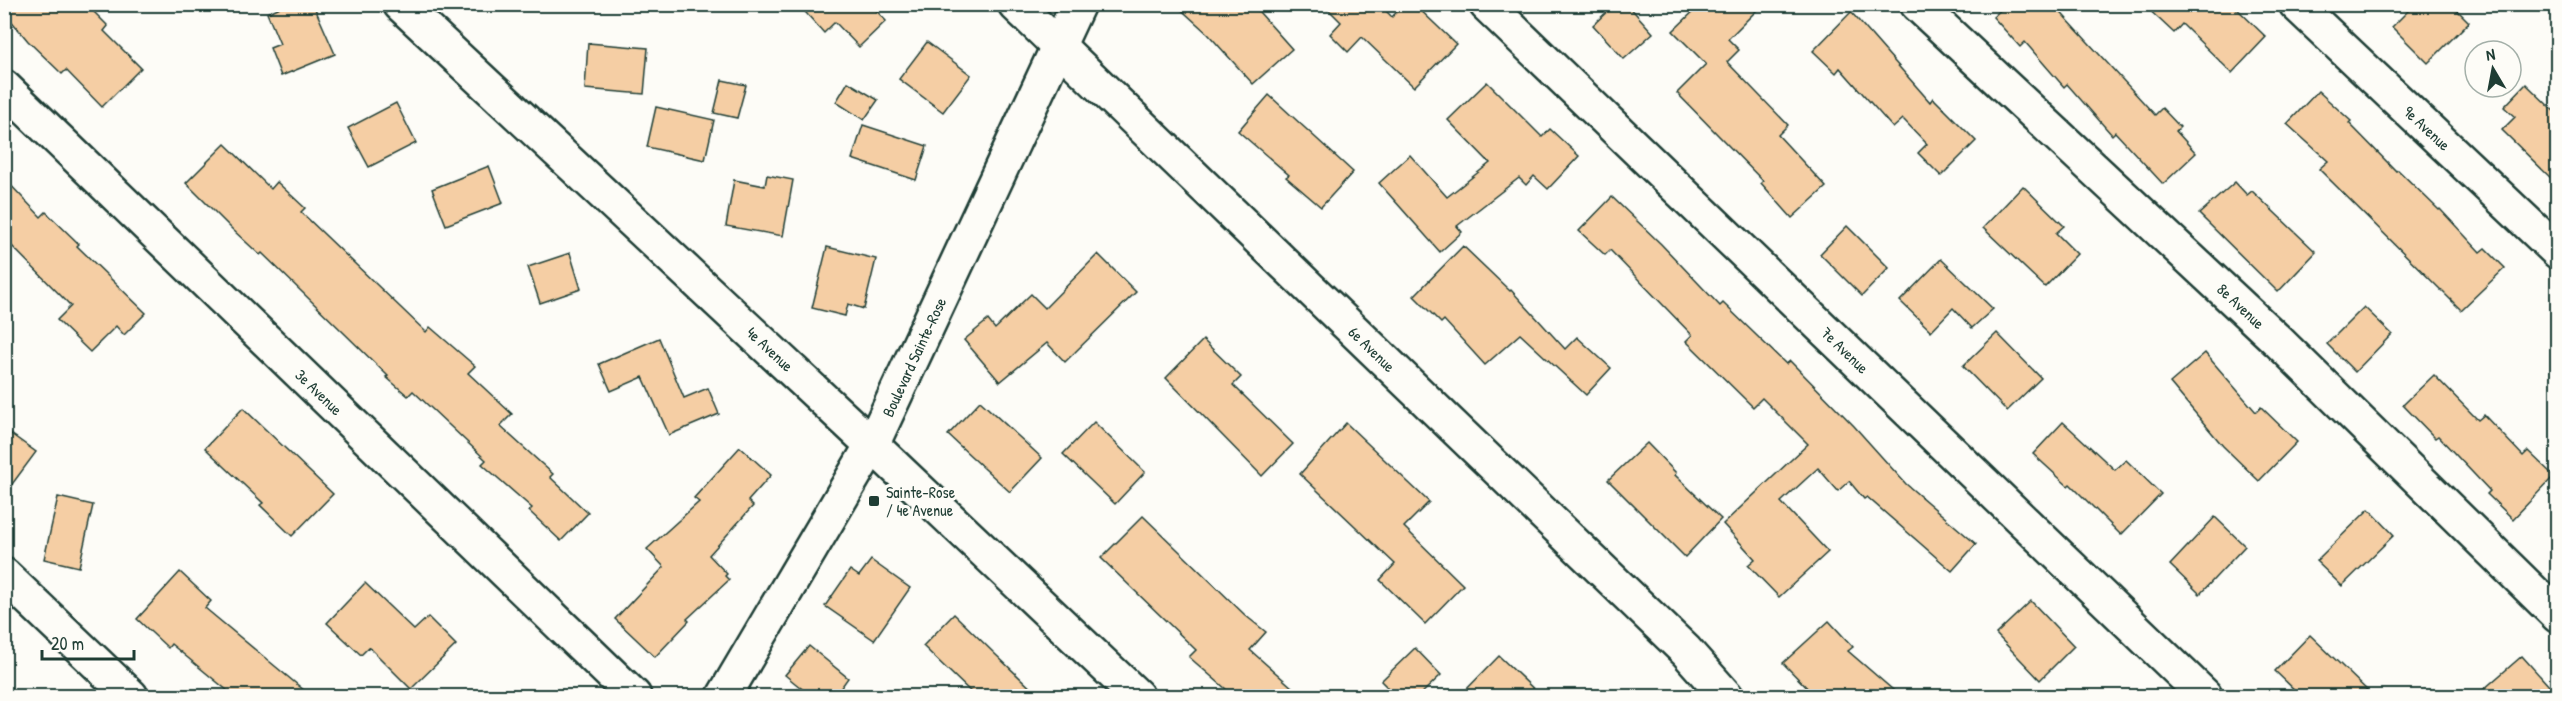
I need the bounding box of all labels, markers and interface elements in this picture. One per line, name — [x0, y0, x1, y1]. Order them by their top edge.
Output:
north arrow — [2463, 39, 2523, 99]
text: N — [2484, 43, 2497, 66]
street label: 9e Avenue — [2399, 101, 2456, 156]
street label: 8e Avenue — [2212, 278, 2270, 334]
street label: Boulevard Sainte-Rose — [877, 293, 952, 420]
street label: 6e Avenue — [1344, 321, 1401, 377]
street label: 4e Avenue — [742, 322, 799, 377]
street label: 7e Avenue — [1816, 322, 1874, 379]
street label: 3e Avenue — [291, 364, 348, 420]
place label: Sainte-Rose / 4e Avenue — [886, 481, 956, 521]
marker: Sainte-Rose / 4e Avenue — [867, 494, 881, 508]
scale bar — [42, 623, 134, 661]
text: 20 m — [51, 631, 84, 656]

